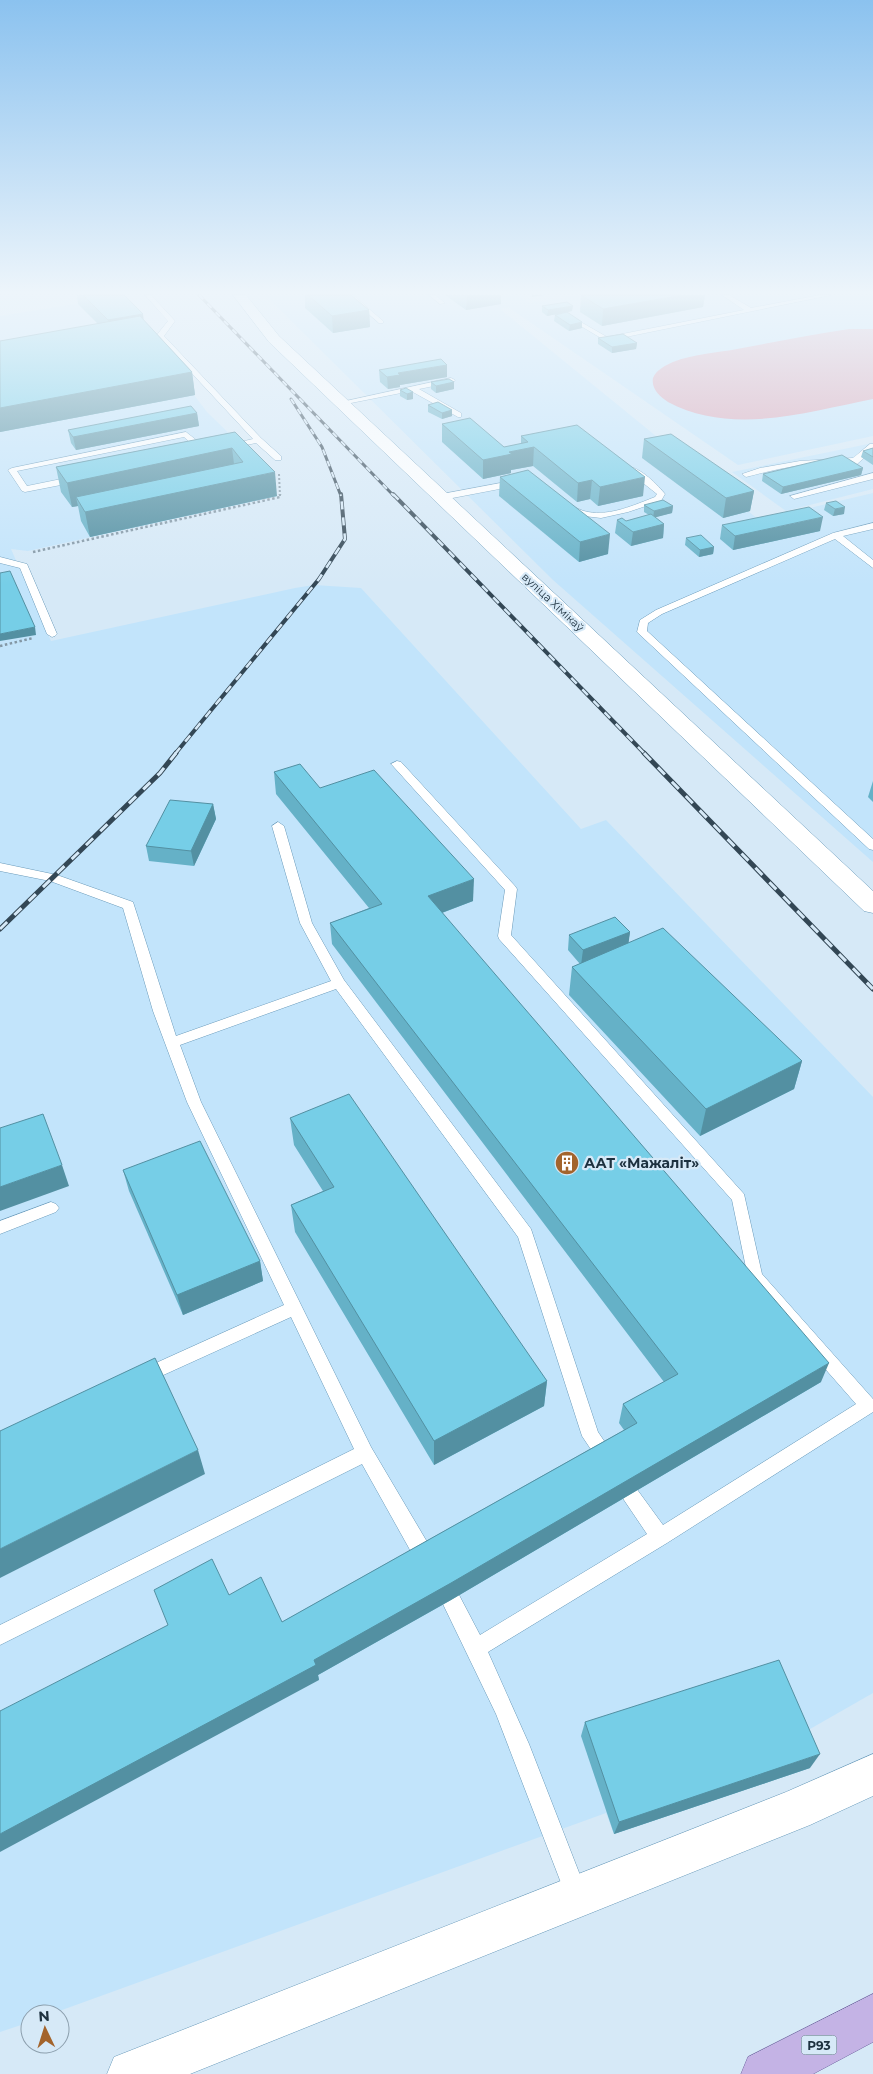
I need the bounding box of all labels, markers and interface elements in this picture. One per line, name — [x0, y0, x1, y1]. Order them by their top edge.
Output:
street label: вуліца Хімікаў — [519, 570, 588, 635]
building icon: ААТ «Мажаліт» — [554, 1150, 580, 1176]
place label: ААТ «Мажаліт» — [584, 1154, 699, 1172]
north arrow — [20, 2004, 70, 2054]
text: N — [38, 2007, 50, 2025]
road number: Р93 — [802, 2036, 836, 2054]

